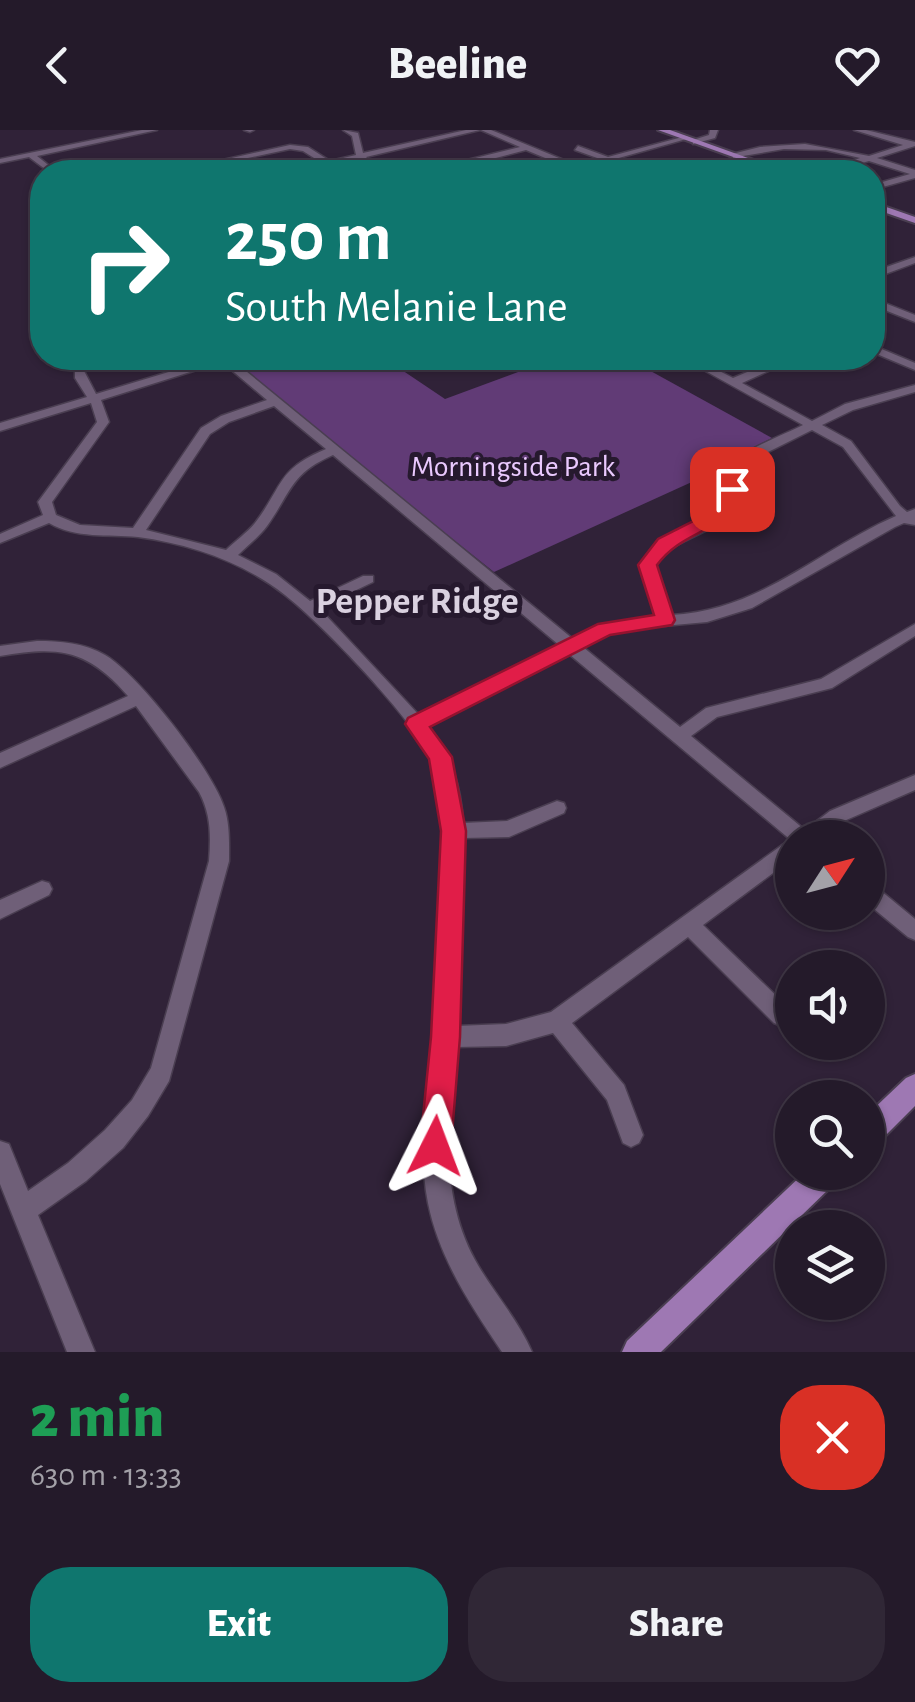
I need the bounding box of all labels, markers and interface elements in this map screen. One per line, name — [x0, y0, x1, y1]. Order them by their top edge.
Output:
icon: back — [30, 38, 85, 93]
icon: heart — [830, 38, 885, 93]
text: Beeline — [388, 42, 527, 87]
icon: right — [60, 200, 190, 330]
text: 250 m — [225, 203, 392, 273]
text: South Melanie Lane — [225, 285, 568, 330]
pin — [690, 447, 775, 532]
park label: Morningside Park — [411, 452, 616, 482]
icon: arrive — [705, 462, 760, 517]
district label: Pepper Ridge — [315, 583, 519, 621]
north arrow — [775, 820, 885, 930]
map controls — [775, 820, 885, 1320]
button: sound — [775, 950, 885, 1060]
button: search — [775, 1080, 885, 1190]
position arrow — [383, 1094, 487, 1198]
button: layers — [775, 1210, 885, 1320]
button: close — [780, 1385, 885, 1490]
text: 2 min — [30, 1388, 164, 1448]
text: 630 m · 13:33 — [30, 1459, 182, 1491]
button: Exit — [30, 1567, 448, 1682]
button: Share — [468, 1567, 885, 1682]

